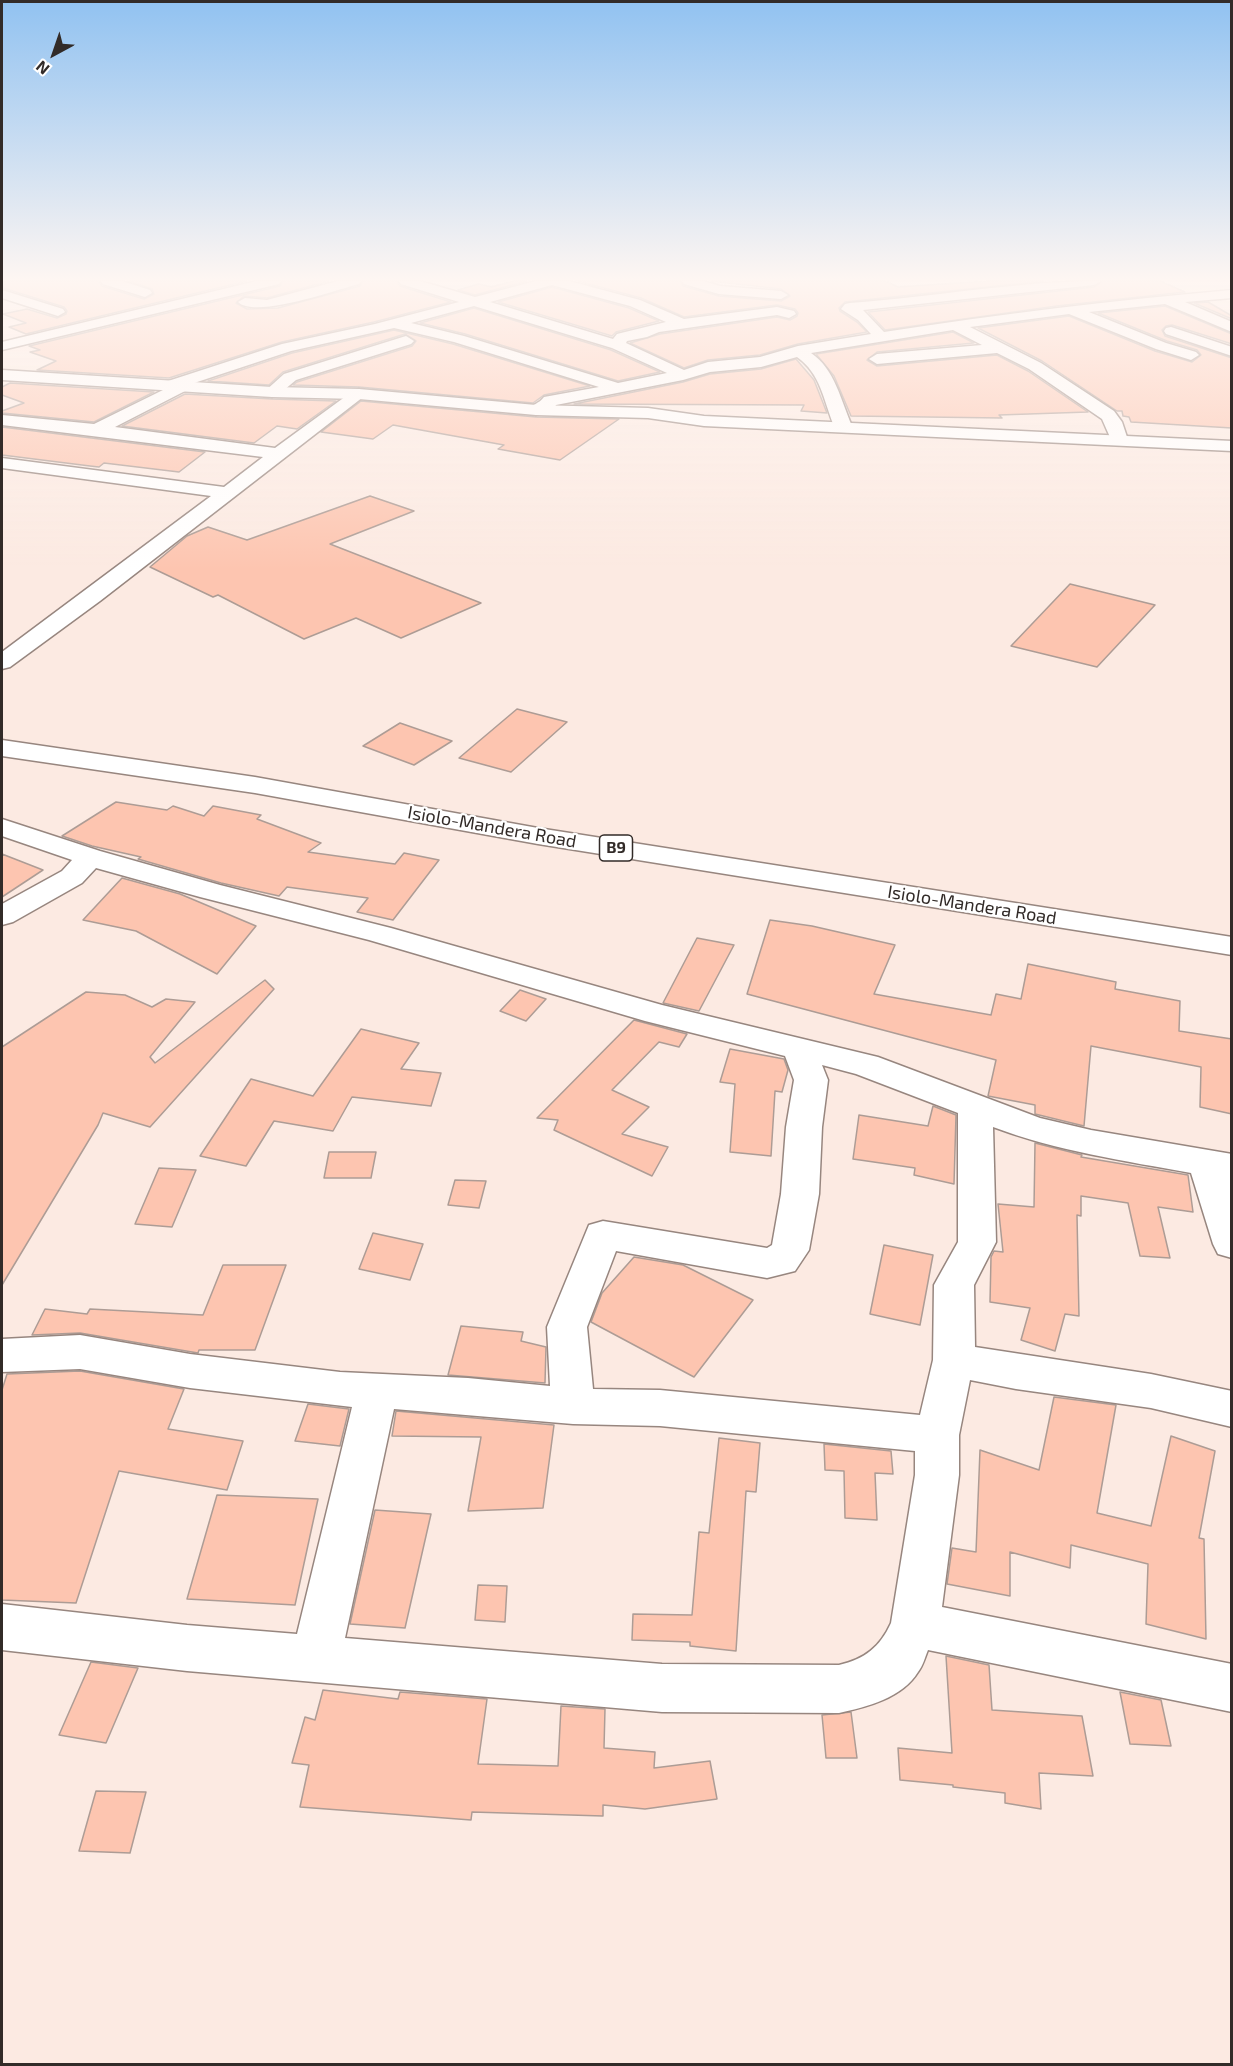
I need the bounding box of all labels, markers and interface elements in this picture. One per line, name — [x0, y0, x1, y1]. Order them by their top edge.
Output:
north arrow — [24, 24, 84, 84]
text: N — [32, 57, 53, 79]
street label: Isiolo-Mandera Road — [406, 802, 578, 852]
road number: B9 — [600, 835, 632, 861]
street label: Isiolo-Mandera Road — [886, 881, 1058, 929]

